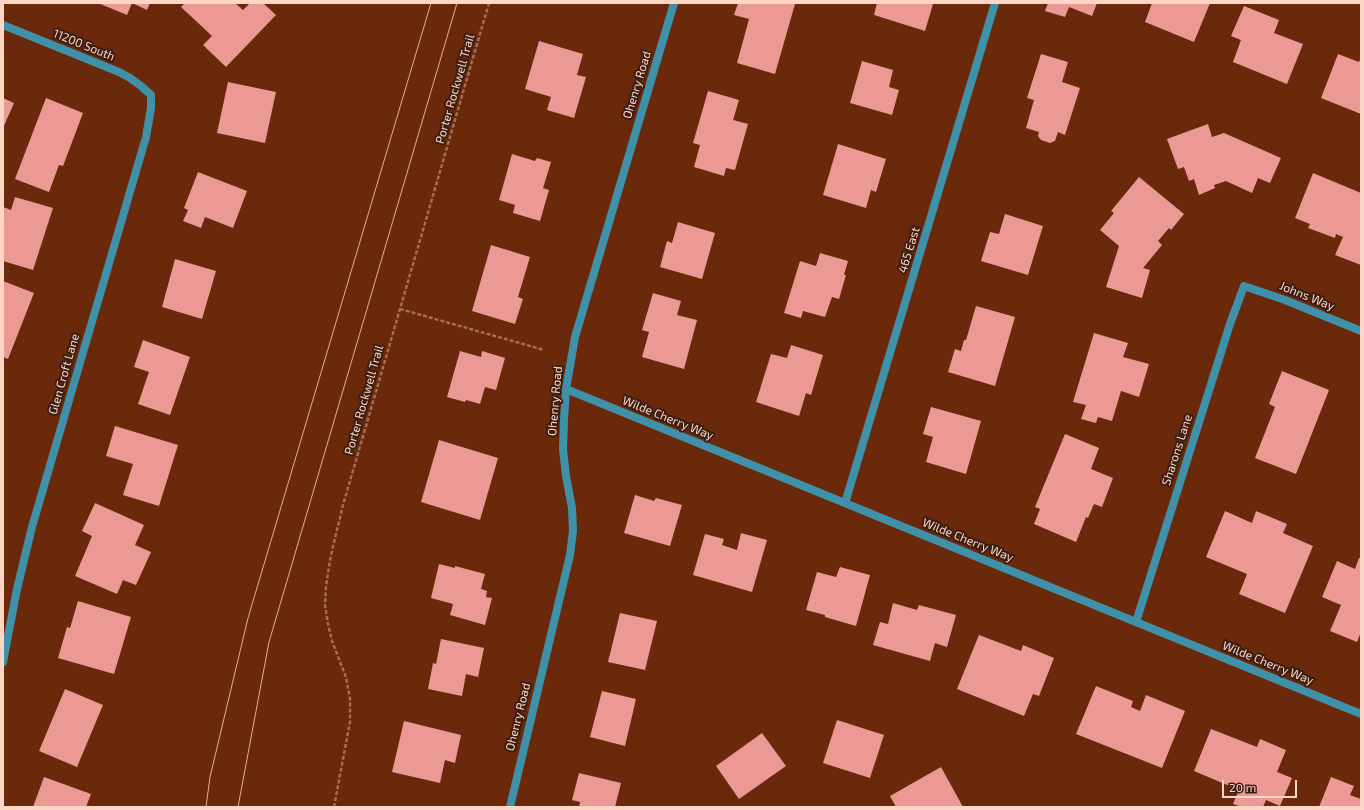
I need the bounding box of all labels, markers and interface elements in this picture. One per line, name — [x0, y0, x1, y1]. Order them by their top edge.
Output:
street label: 11200 South — [51, 26, 117, 64]
street label: Porter Rockwell Trail — [432, 33, 478, 145]
street label: Ohenry Road — [620, 49, 654, 121]
street label: 465 East — [895, 225, 923, 275]
street label: Johns Way — [1278, 279, 1336, 313]
street label: Glen Croft Lane — [46, 332, 82, 416]
street label: Porter Rockwell Trail — [341, 344, 387, 456]
street label: Ohenry Road — [545, 366, 565, 436]
street label: Wilde Cherry Way — [620, 393, 716, 443]
street label: Sharons Lane — [1159, 413, 1195, 487]
street label: Wilde Cherry Way — [920, 515, 1016, 565]
street label: Wilde Cherry Way — [1220, 638, 1316, 688]
street label: Ohenry Road — [503, 681, 533, 753]
scale bar — [1224, 772, 1299, 798]
text: 20 m — [1229, 780, 1256, 794]

